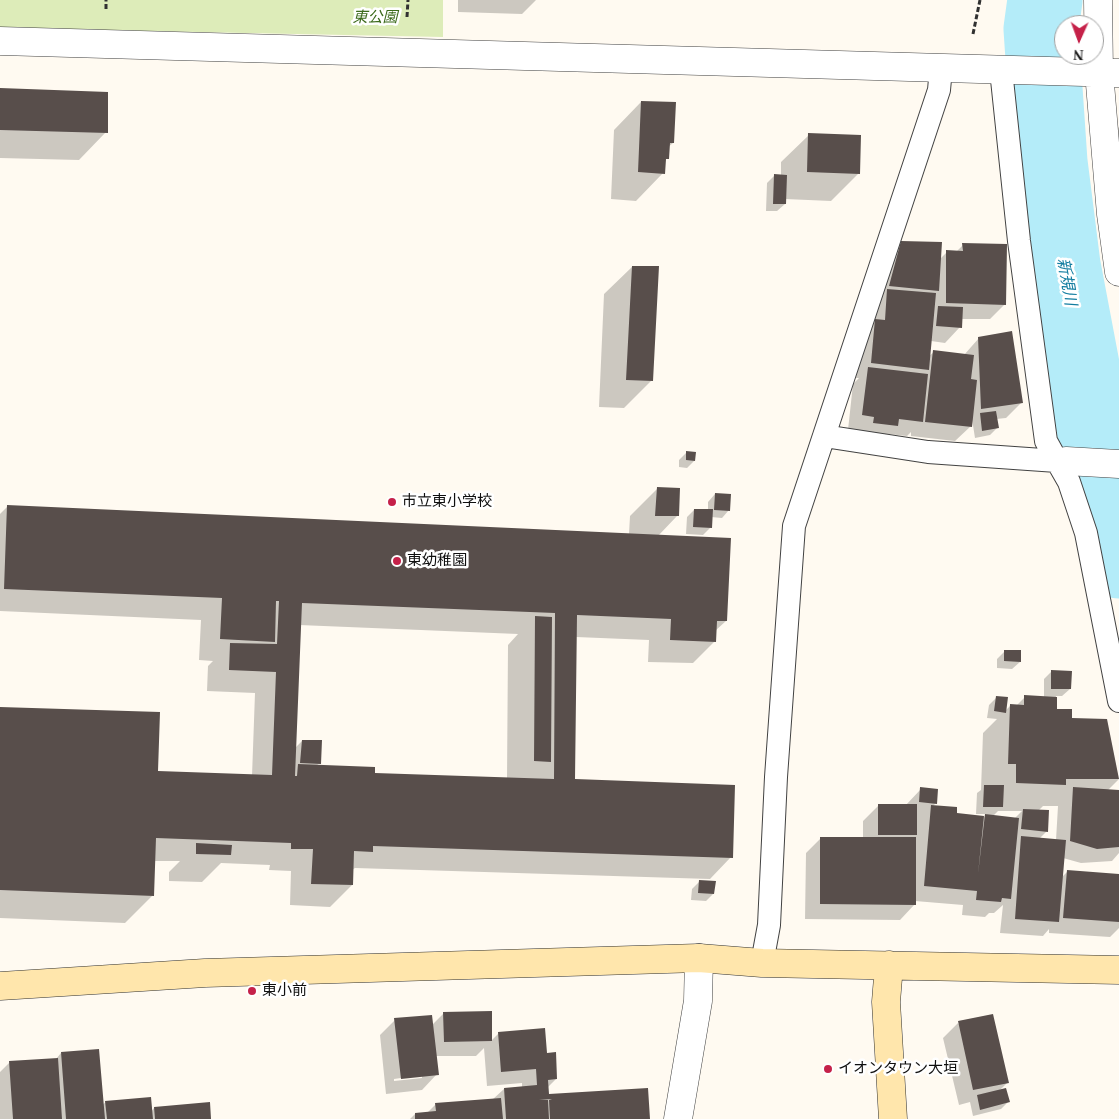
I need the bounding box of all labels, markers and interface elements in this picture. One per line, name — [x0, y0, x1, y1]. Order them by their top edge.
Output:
park label: 東公園 — [353, 9, 397, 27]
north arrow — [1054, 15, 1104, 65]
text: N — [1073, 47, 1084, 62]
water label: 新規川 — [1052, 257, 1080, 307]
place label: 市立東小学校 — [402, 493, 492, 511]
marker: 市立東小学校 — [386, 496, 398, 508]
place label: 東幼稚園 — [407, 552, 467, 570]
marker: 東幼稚園 — [391, 555, 403, 567]
place label: 東小前 — [262, 982, 307, 1000]
marker: 東小前 — [246, 985, 258, 997]
place label: イオンタウン大垣 — [838, 1060, 958, 1078]
marker: イオンタウン大垣 — [822, 1063, 834, 1075]

